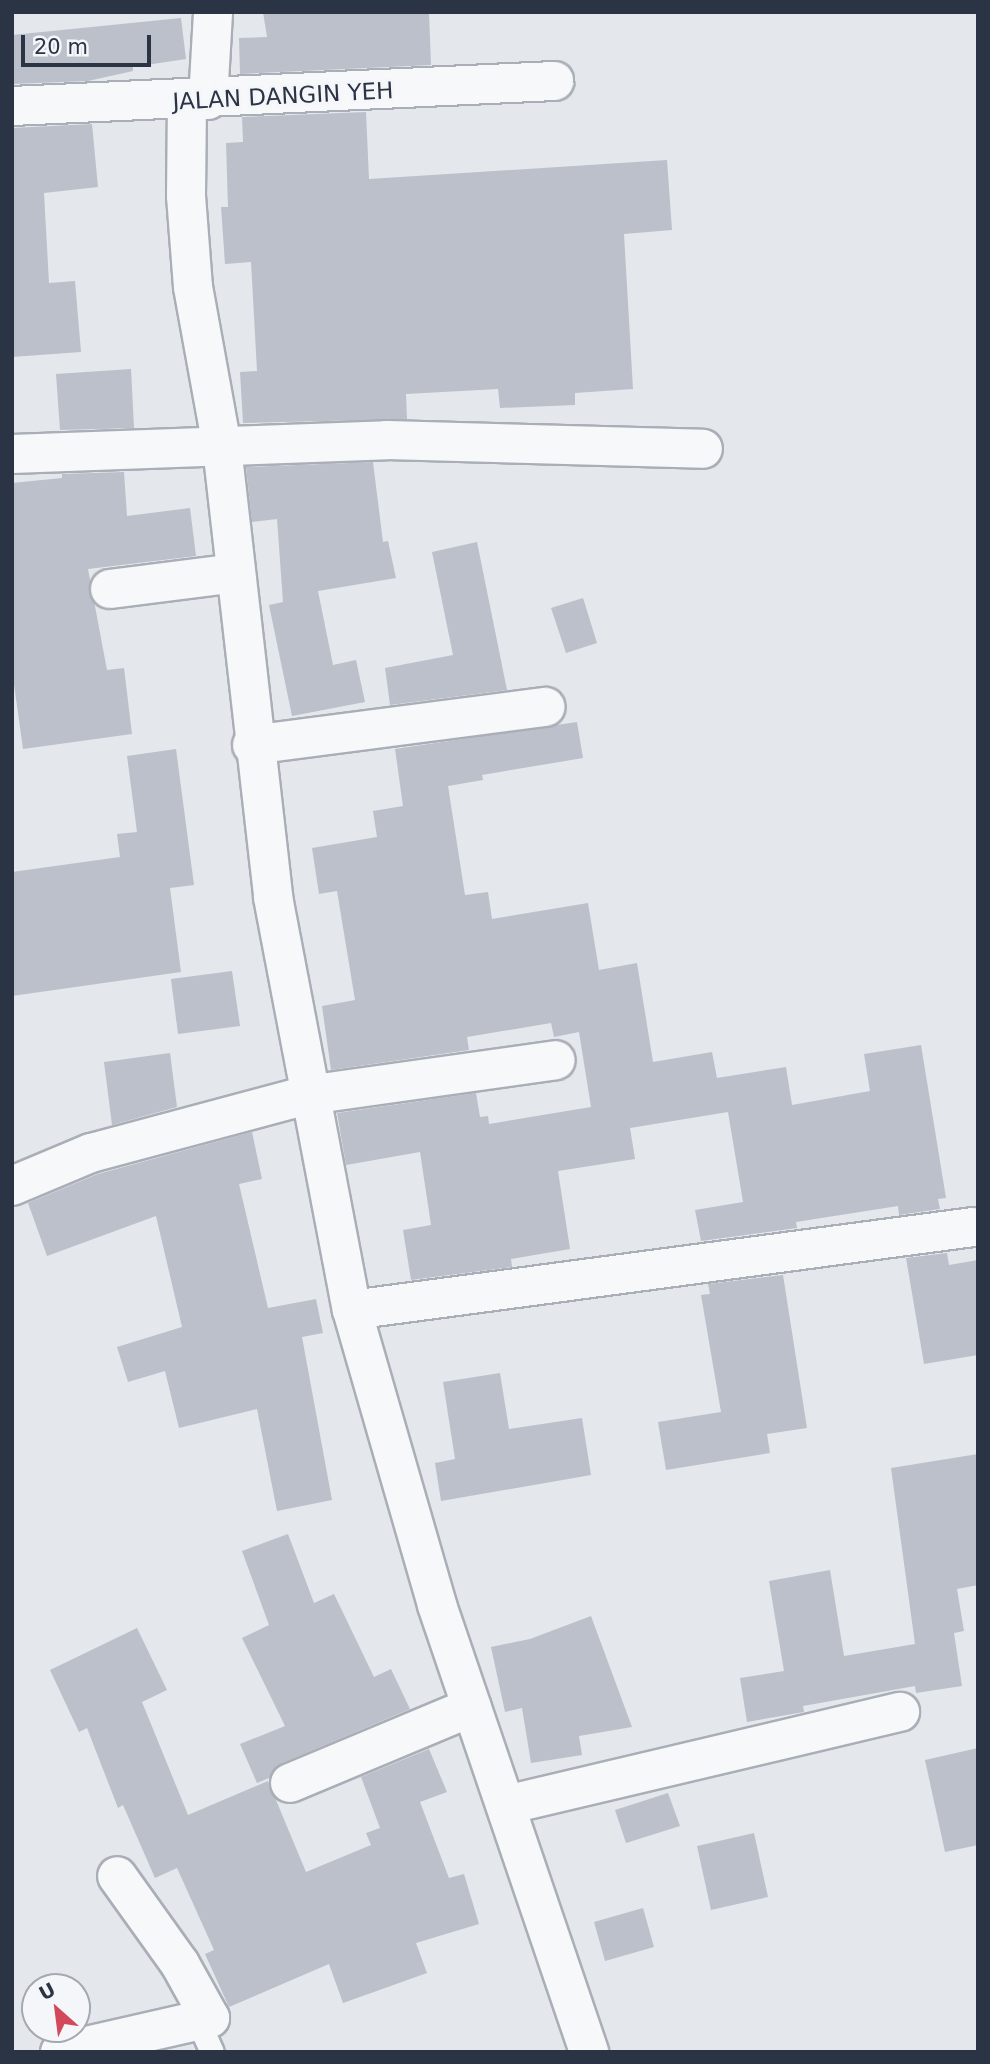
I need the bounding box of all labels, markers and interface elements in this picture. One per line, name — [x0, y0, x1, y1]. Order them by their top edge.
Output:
scale bar — [24, 21, 154, 65]
text: 20 m — [34, 35, 88, 59]
street label: JALAN DANGIN YEH — [172, 76, 394, 116]
north arrow — [21, 1973, 91, 2043]
text: U — [35, 1978, 59, 2005]

